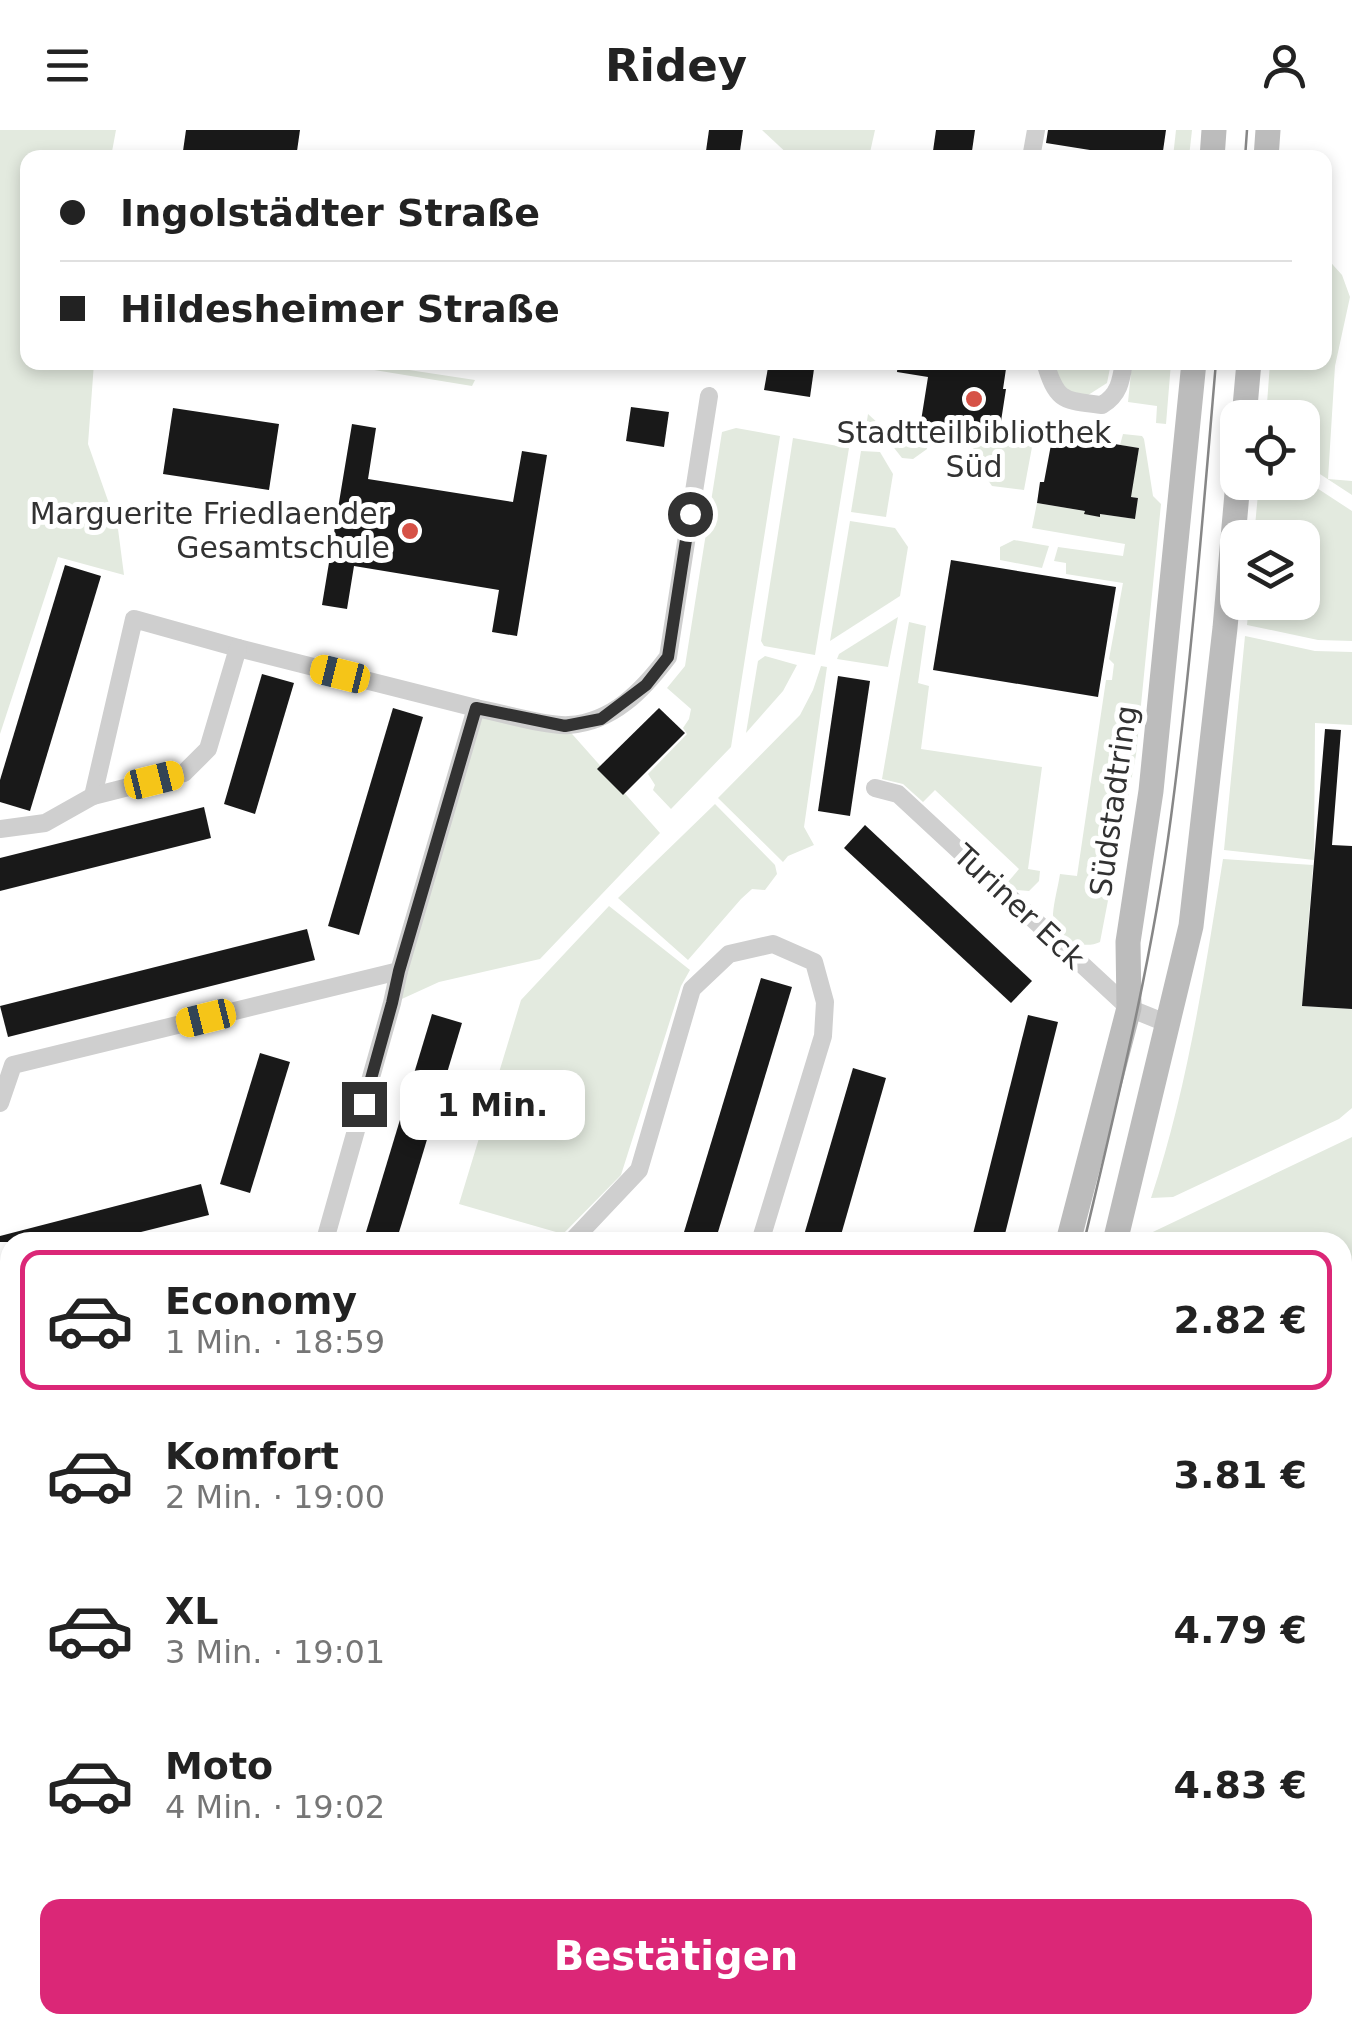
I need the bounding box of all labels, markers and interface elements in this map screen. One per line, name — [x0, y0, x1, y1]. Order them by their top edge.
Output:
icon: menu — [40, 38, 95, 93]
icon: person — [1257, 38, 1312, 93]
text: Ridey — [605, 39, 747, 92]
text: Ingolstädter Straße — [120, 191, 540, 235]
text: Hildesheimer Straße — [120, 287, 560, 331]
marker: Stadtteilbibliothek Süd — [963, 388, 985, 410]
map controls — [1220, 400, 1320, 620]
button: locate — [1220, 400, 1320, 500]
place label: Stadtteilbibliothek Süd — [837, 415, 1112, 484]
route start — [668, 492, 713, 537]
place label: Marguerite Friedlaender Gesamtschule — [30, 496, 391, 565]
marker: Marguerite Friedlaender Gesamtschule — [399, 520, 421, 542]
button: layers — [1220, 520, 1320, 620]
car — [307, 652, 373, 696]
street label: Südstadtring — [1083, 703, 1144, 899]
car — [121, 758, 187, 802]
street label: Turiner Eck — [946, 837, 1092, 976]
car — [173, 996, 239, 1040]
callout: 1 Min. — [399, 1069, 584, 1139]
route end — [342, 1082, 387, 1127]
text: 1 Min. — [437, 1086, 548, 1124]
icon: car — [45, 1275, 135, 1365]
text: Economy — [165, 1279, 357, 1323]
text: 2.82 € — [1174, 1298, 1307, 1342]
text: 1 Min. · 18:59 — [165, 1323, 385, 1361]
icon: car — [45, 1430, 135, 1520]
text: Komfort — [165, 1434, 339, 1478]
text: 3.81 € — [1174, 1453, 1307, 1497]
text: 2 Min. · 19:00 — [165, 1478, 385, 1516]
icon: car — [45, 1585, 135, 1675]
text: XL — [165, 1589, 219, 1633]
text: 4.79 € — [1174, 1608, 1307, 1652]
text: 3 Min. · 19:01 — [165, 1633, 385, 1671]
icon: car — [45, 1740, 135, 1830]
text: Moto — [165, 1744, 273, 1788]
text: 4.83 € — [1174, 1763, 1307, 1807]
text: 4 Min. · 19:02 — [165, 1788, 385, 1826]
button: Bestätigen — [40, 1899, 1312, 2014]

